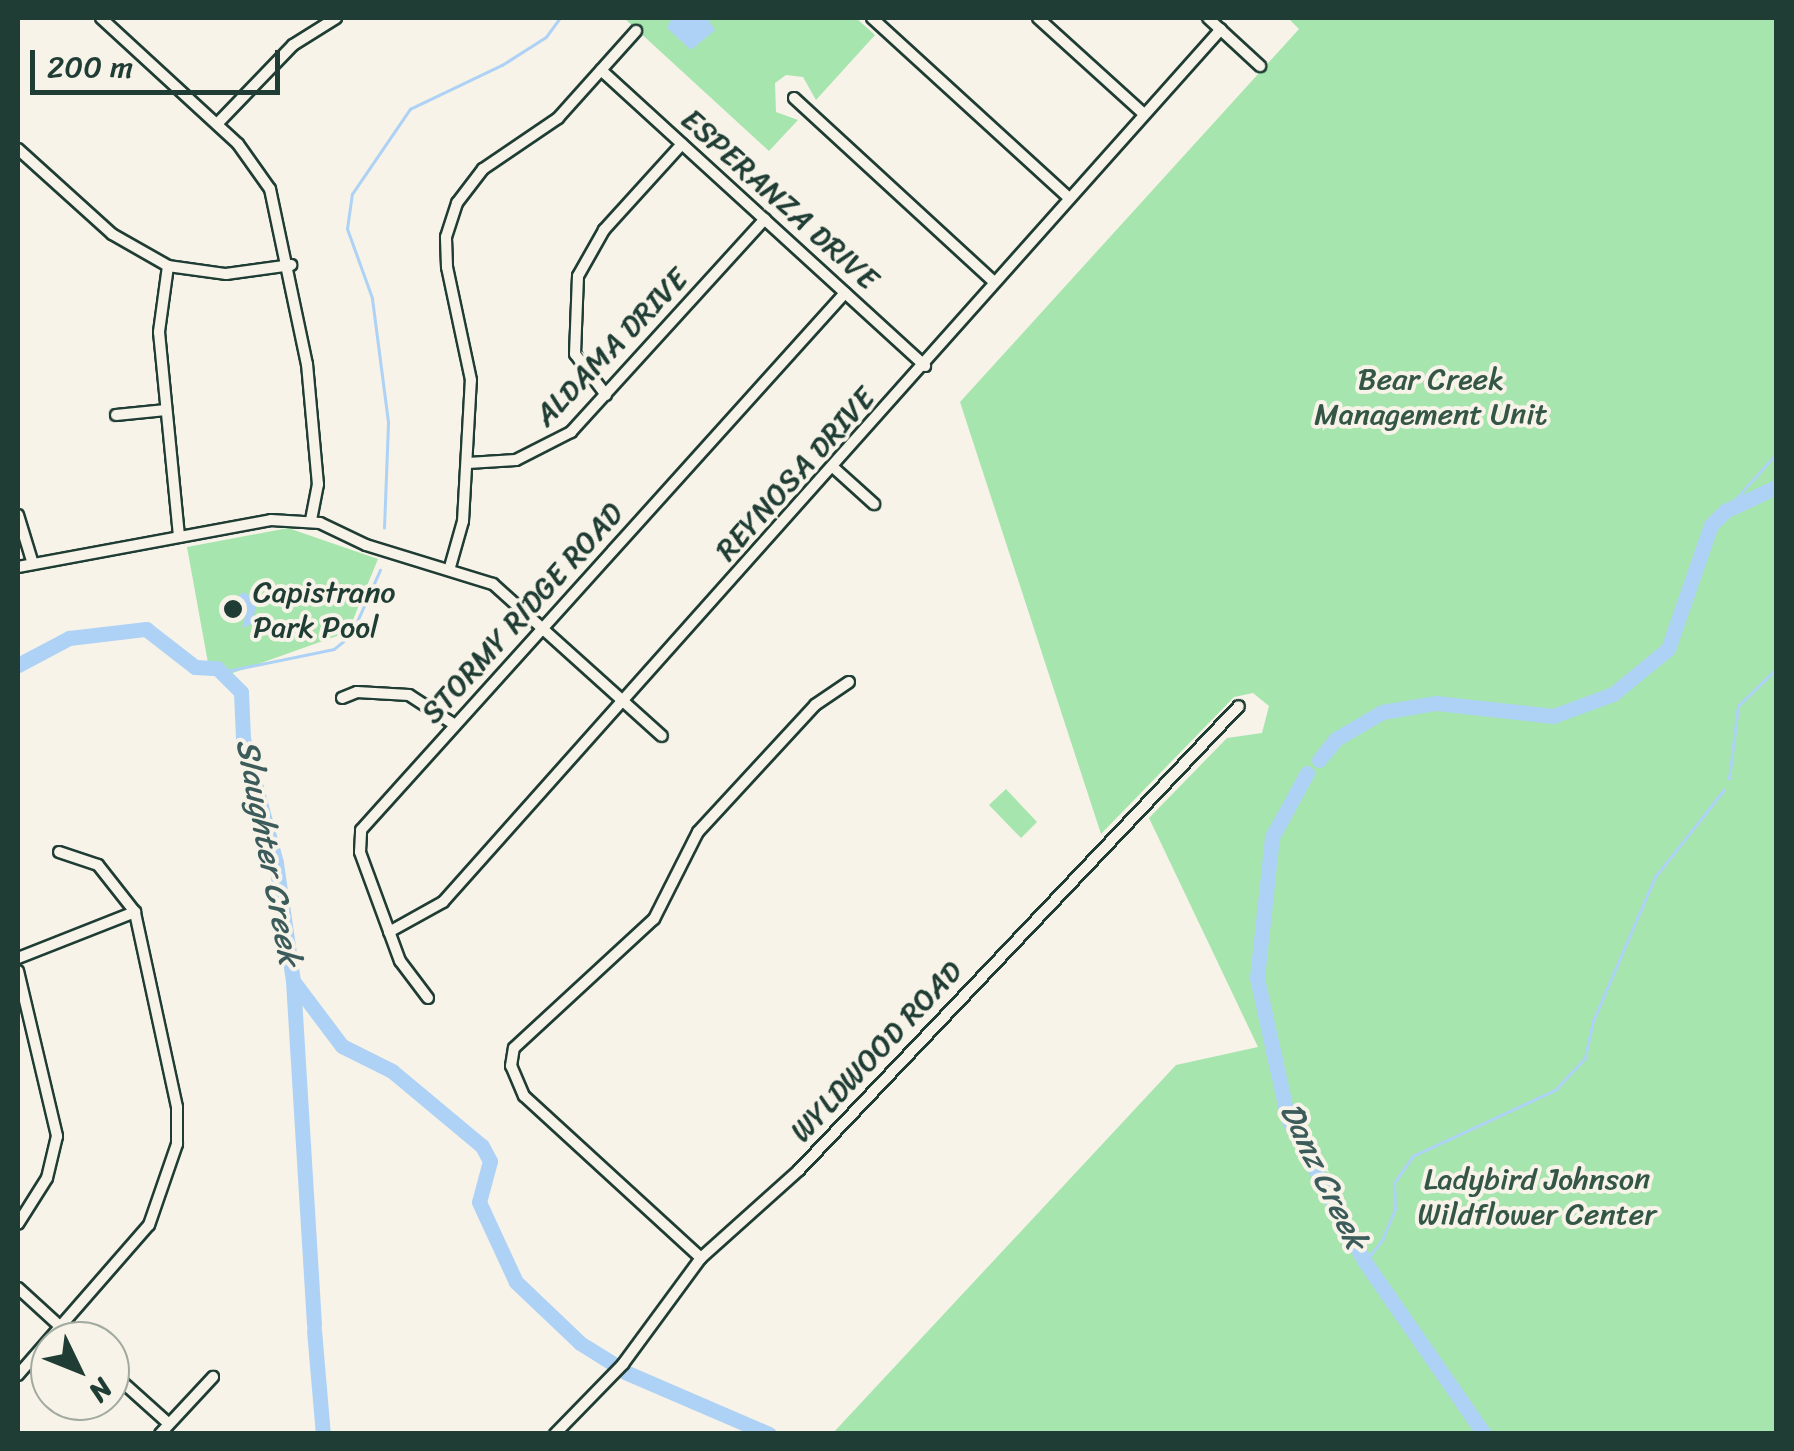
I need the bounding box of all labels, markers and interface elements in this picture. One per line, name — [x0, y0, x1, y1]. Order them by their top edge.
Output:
scale bar — [35, 30, 285, 92]
text: 200 m — [47, 40, 133, 94]
street label: ESPERANZA DRIVE — [673, 100, 887, 298]
street label: ALDAMA DRIVE — [527, 261, 695, 433]
park label: Bear Creek Management Unit — [1314, 361, 1548, 432]
street label: REYNOSA DRIVE — [708, 380, 882, 568]
street label: STORMY RIDGE ROAD — [413, 494, 631, 732]
place label: Capistrano Park Pool — [253, 574, 396, 644]
marker: Capistrano Park Pool — [222, 598, 244, 620]
water label: Slaughter Creek — [227, 736, 309, 968]
street label: WYLDWOOD ROAD — [783, 953, 969, 1149]
water label: Danz Creek — [1271, 1096, 1375, 1256]
park label: Ladybird Johnson Wildflower Center — [1417, 1161, 1657, 1232]
north arrow — [30, 1321, 130, 1421]
text: N — [76, 1367, 125, 1414]

